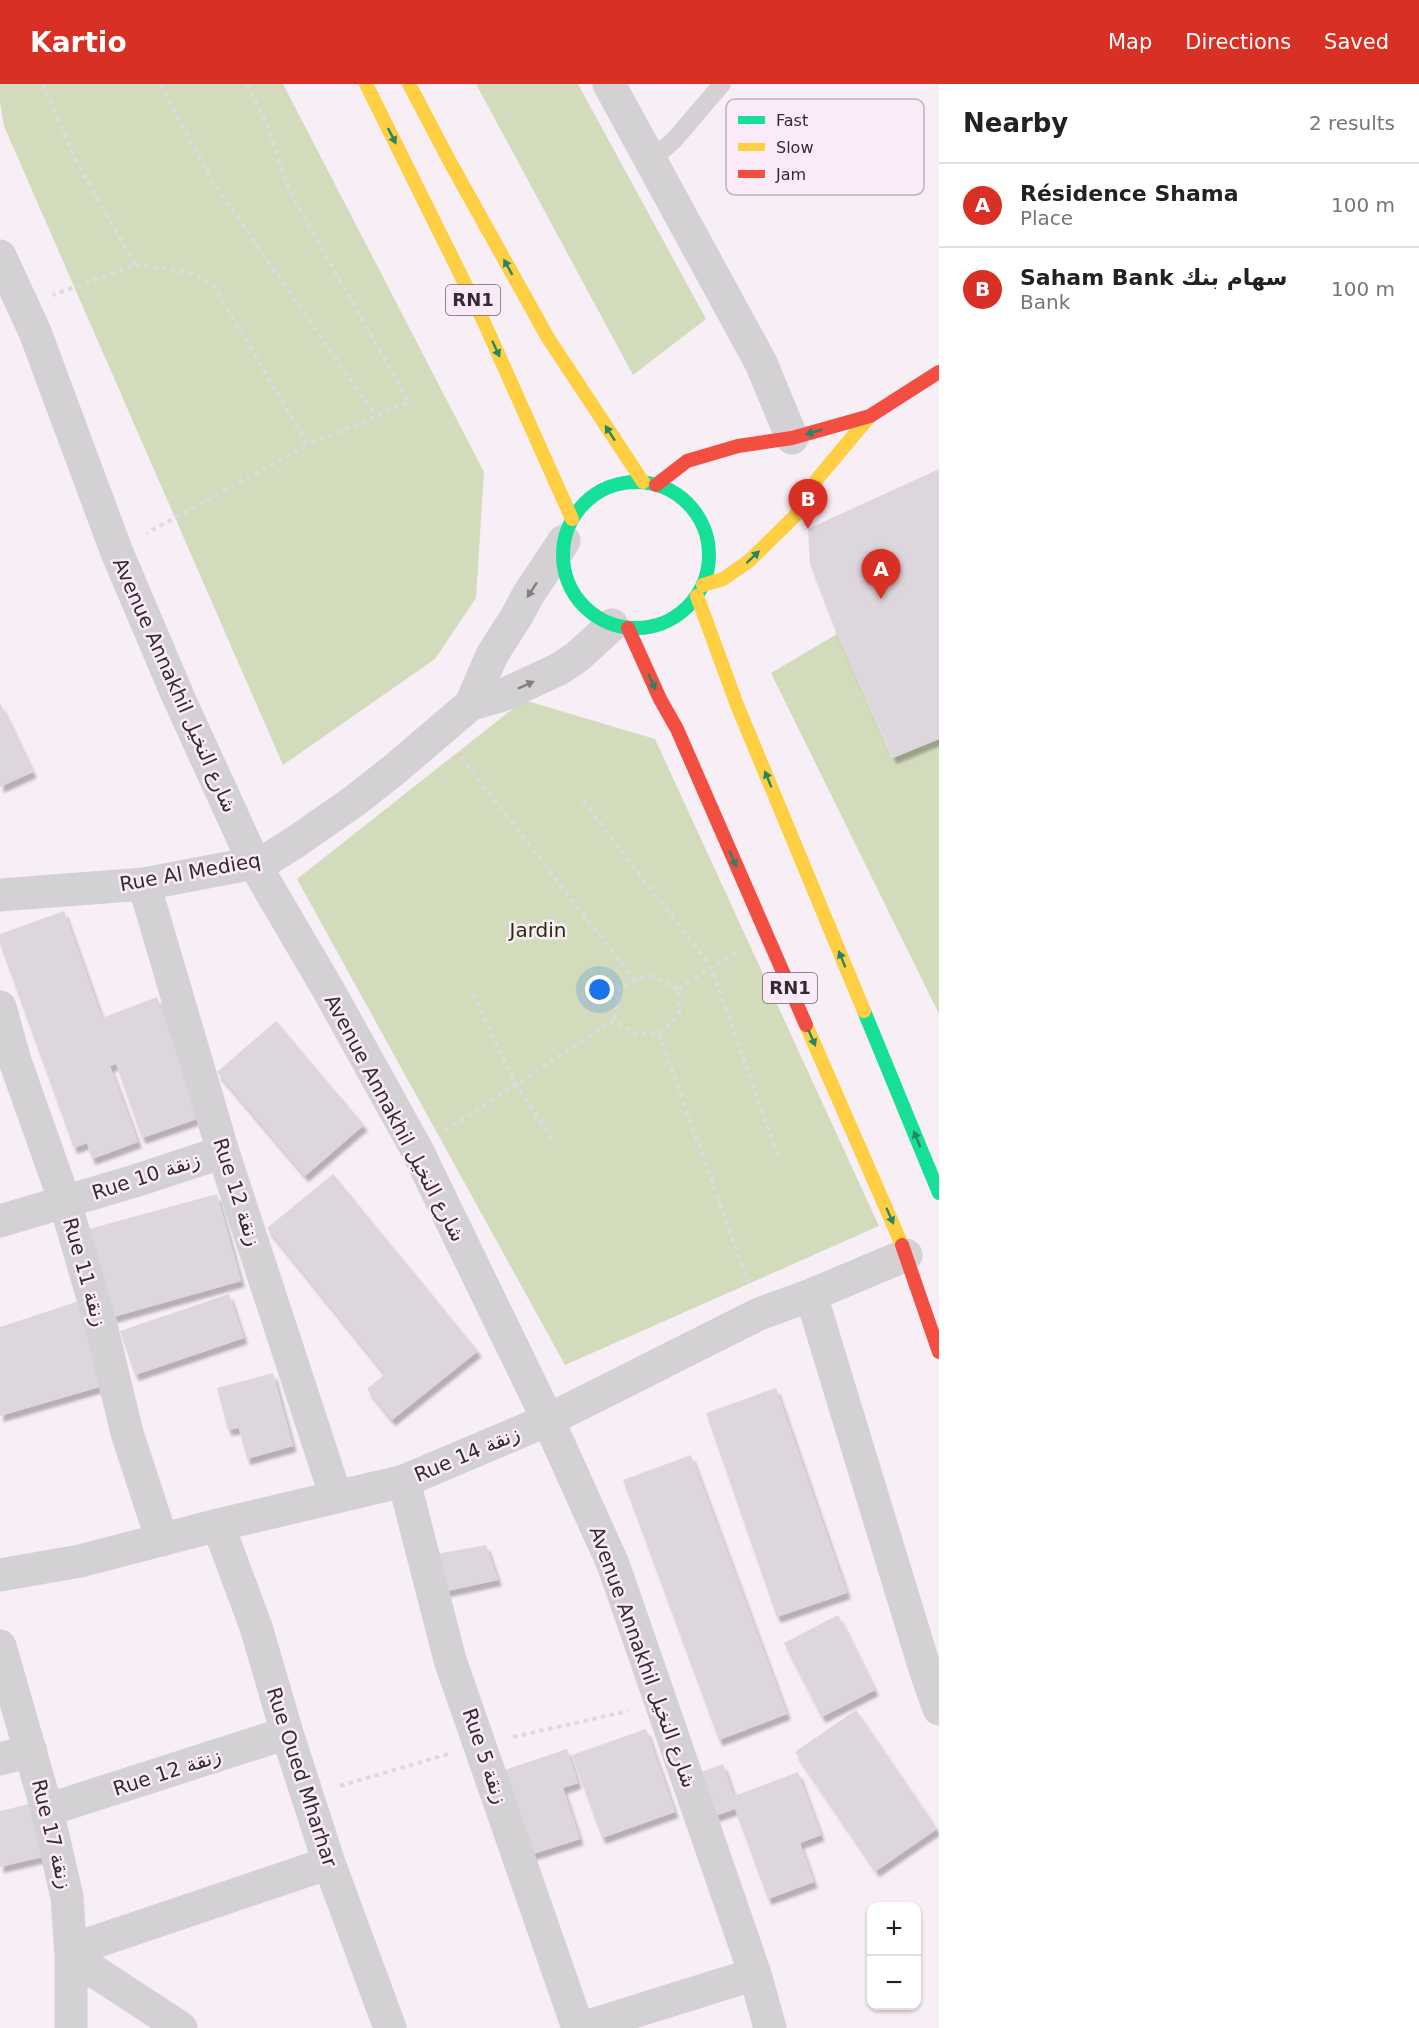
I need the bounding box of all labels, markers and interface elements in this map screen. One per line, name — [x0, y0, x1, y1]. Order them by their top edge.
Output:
text: Kartio — [30, 26, 127, 59]
text: Map — [1108, 30, 1152, 54]
text: Directions — [1185, 30, 1291, 54]
text: Saved — [1324, 30, 1389, 54]
legend — [726, 99, 924, 195]
text: Nearby — [963, 108, 1068, 138]
text: Fast — [776, 111, 808, 130]
text: 2 results — [1309, 111, 1395, 135]
one-way arrow — [387, 127, 397, 145]
text: Slow — [776, 138, 813, 157]
text: Jam — [775, 165, 806, 184]
text: Résidence Shama — [1020, 181, 1239, 206]
text: A — [975, 193, 990, 217]
text: 100 m — [1331, 193, 1395, 217]
text: Place — [1020, 206, 1073, 230]
one-way arrow — [503, 259, 514, 275]
text: Saham Bank سهام بنك — [1020, 265, 1287, 290]
text: B — [975, 277, 990, 301]
text: 100 m — [1331, 277, 1395, 301]
road number: RN1 — [446, 285, 500, 315]
text: Bank — [1020, 290, 1070, 314]
one-way arrow — [492, 341, 501, 358]
one-way arrow — [605, 425, 616, 442]
one-way arrow — [805, 428, 823, 437]
pin: B — [788, 480, 828, 529]
pin: A — [862, 550, 900, 599]
one-way arrow — [745, 551, 760, 564]
street label: Avenue Annakhil شارع النخيل — [108, 554, 242, 816]
one-way arrow — [526, 581, 537, 598]
one-way arrow — [648, 673, 657, 690]
one-way arrow — [518, 680, 536, 690]
one-way arrow — [763, 770, 772, 788]
street label: Rue Al Medieq — [118, 848, 262, 896]
one-way arrow — [729, 850, 739, 868]
park label: Jardin — [508, 918, 566, 942]
one-way arrow — [837, 950, 846, 968]
road number: RN1 — [763, 973, 817, 1003]
your location — [585, 975, 614, 1004]
street label: Avenue Annakhil شارع النخيل — [320, 990, 470, 1246]
one-way arrow — [807, 1029, 816, 1046]
one-way arrow — [912, 1130, 922, 1148]
street label: Rue 12 زنقة — [208, 1135, 266, 1249]
street label: Rue 10 زنقة — [89, 1147, 203, 1205]
one-way arrow — [885, 1208, 894, 1225]
street label: Rue 11 زنقة — [58, 1215, 112, 1329]
street label: Rue 14 زنقة — [411, 1421, 523, 1487]
street label: Avenue Annakhil شارع النخيل — [584, 1523, 702, 1791]
street label: Rue Oued Mharhar — [262, 1684, 343, 1871]
street label: Rue 5 زنقة — [457, 1705, 513, 1807]
street label: Rue 12 زنقة — [110, 1743, 224, 1801]
street label: Rue 17 زنقة — [27, 1777, 77, 1891]
map controls — [867, 1902, 921, 2010]
button: + — [867, 1902, 921, 1956]
button: − — [867, 1956, 921, 2010]

